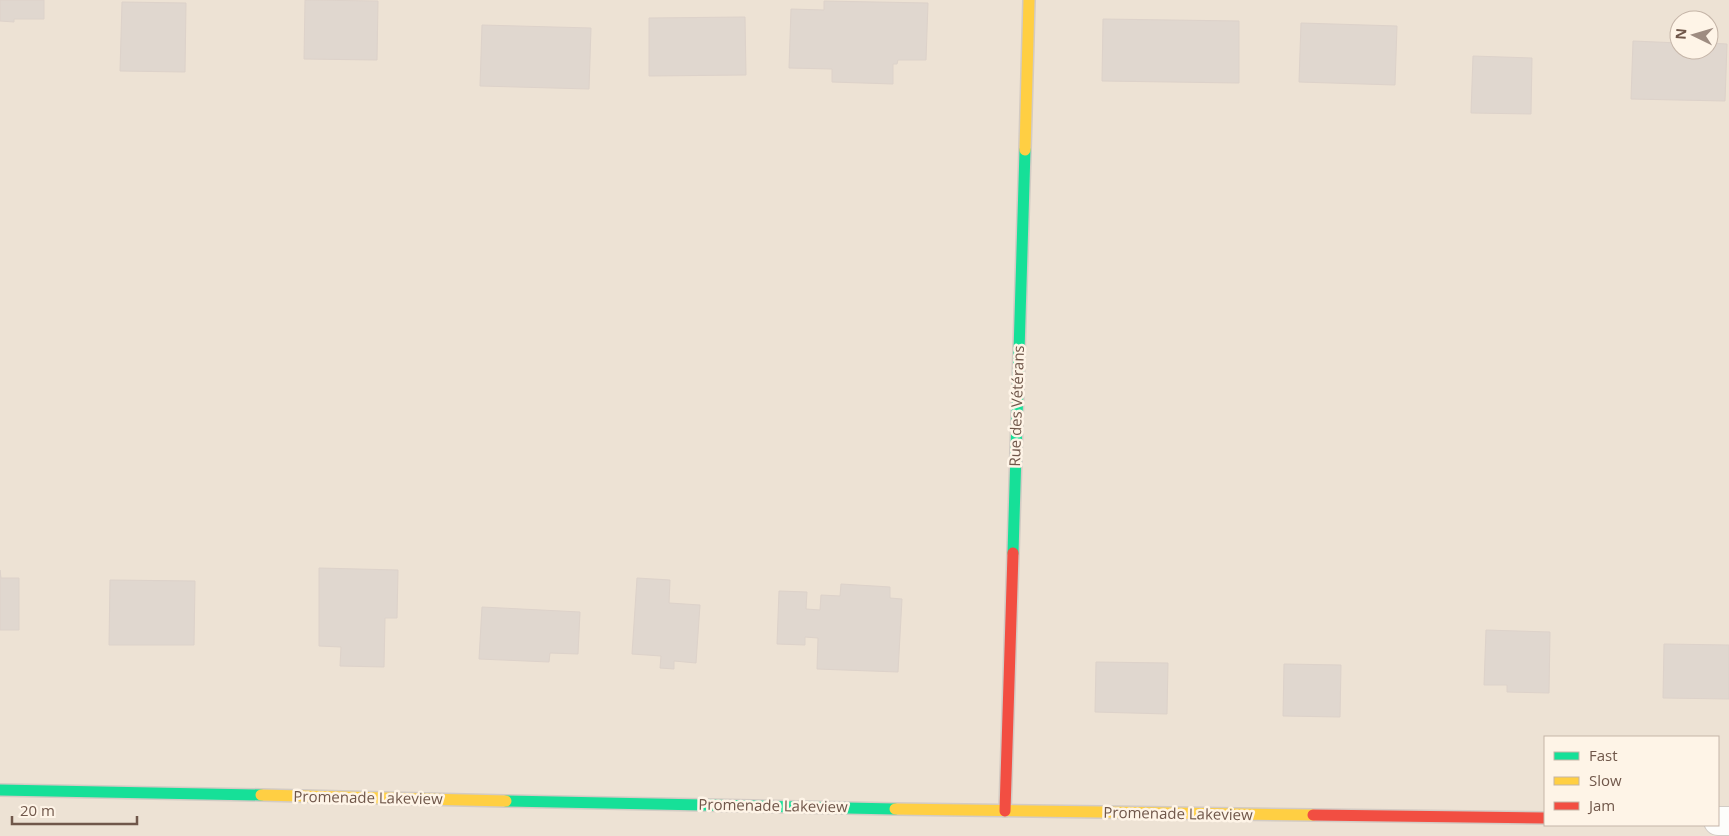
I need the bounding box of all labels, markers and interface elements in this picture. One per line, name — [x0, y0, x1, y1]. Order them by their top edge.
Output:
north arrow — [1669, 10, 1719, 60]
text: N — [1671, 27, 1691, 40]
street label: Rue des Vétérans — [1004, 345, 1028, 467]
legend — [1544, 736, 1719, 826]
text: Fast — [1589, 745, 1618, 765]
text: Slow — [1589, 770, 1622, 790]
street label: Promenade Lakeview — [293, 786, 443, 808]
scale bar — [12, 794, 138, 826]
street label: Promenade Lakeview — [698, 794, 848, 816]
text: Jam — [1587, 795, 1615, 815]
text: 20 m — [20, 800, 55, 820]
street label: Promenade Lakeview — [1103, 802, 1253, 824]

